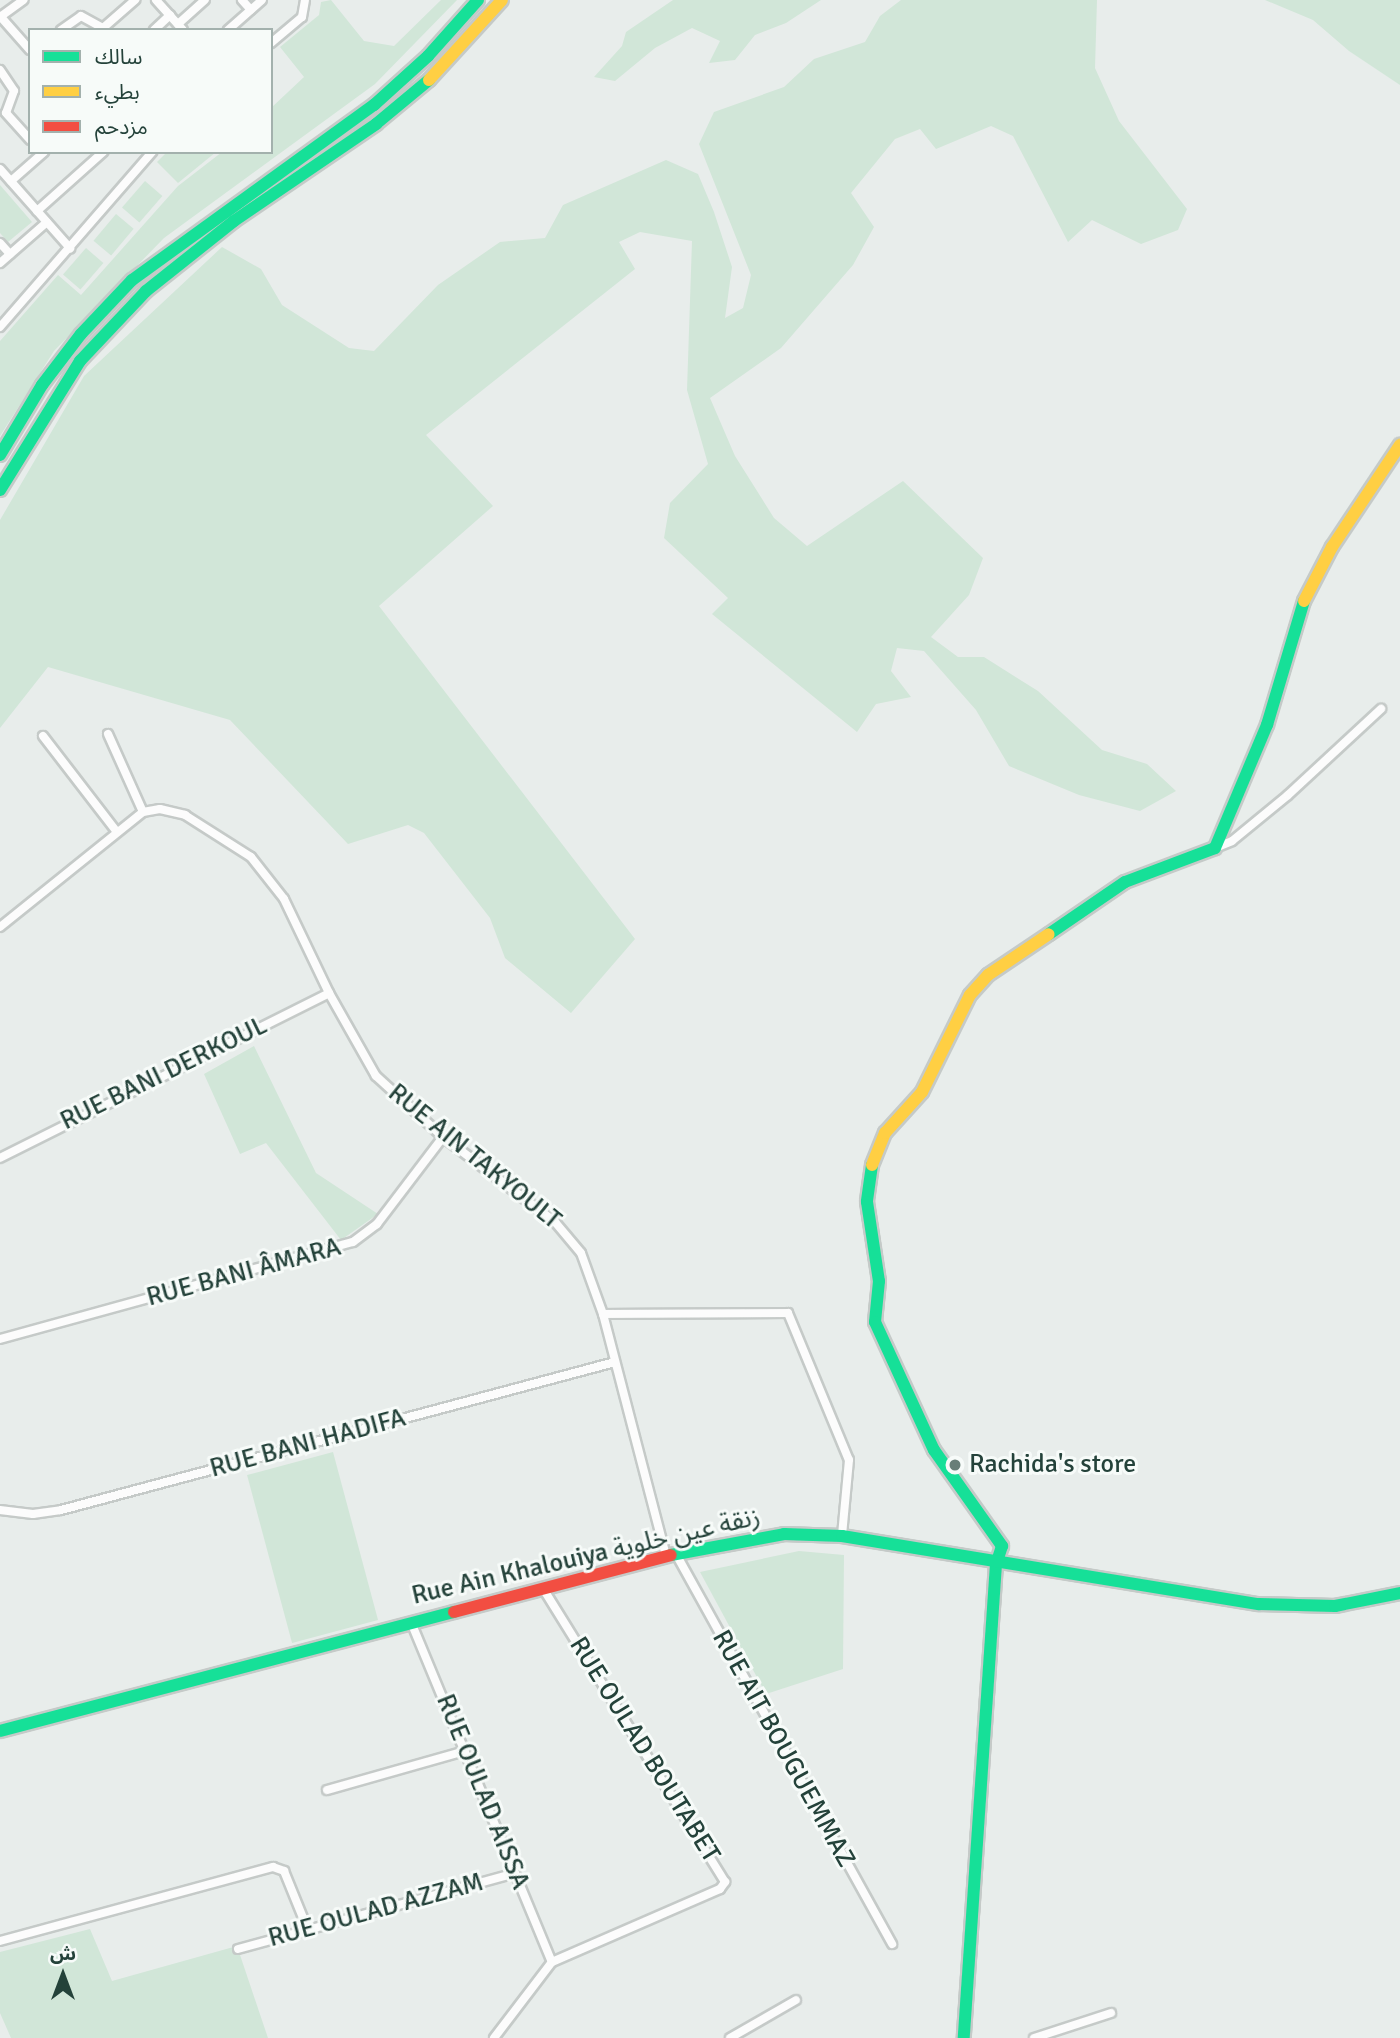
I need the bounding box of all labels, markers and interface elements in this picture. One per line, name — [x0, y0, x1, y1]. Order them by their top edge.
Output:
legend — [28, 28, 273, 154]
text: سالك — [95, 44, 142, 70]
text: بطيء — [95, 79, 140, 105]
text: مزدحم — [95, 114, 148, 140]
street label: RUE BANI DERKOUL — [56, 1010, 272, 1138]
street label: RUE AIN TAKYOULT — [381, 1078, 567, 1236]
street label: RUE BANI ÂMARA — [143, 1232, 345, 1314]
street label: RUE BANI HADIFA — [207, 1403, 409, 1485]
place label: Rachida's store — [969, 1449, 1136, 1481]
marker: Rachida's store — [947, 1457, 963, 1473]
street label: Rue Ain Khalouiya زنقة عين خلوية — [409, 1502, 763, 1612]
street label: RUE AIT BOUGUEMMAZ — [705, 1625, 861, 1873]
street label: RUE OULAD BOUTABET — [562, 1632, 726, 1868]
street label: RUE OULAD AISSA — [429, 1690, 535, 1894]
street label: RUE OULAD AZZAM — [265, 1867, 487, 1955]
north arrow — [28, 1940, 98, 2010]
text: ش — [50, 1942, 76, 1966]

